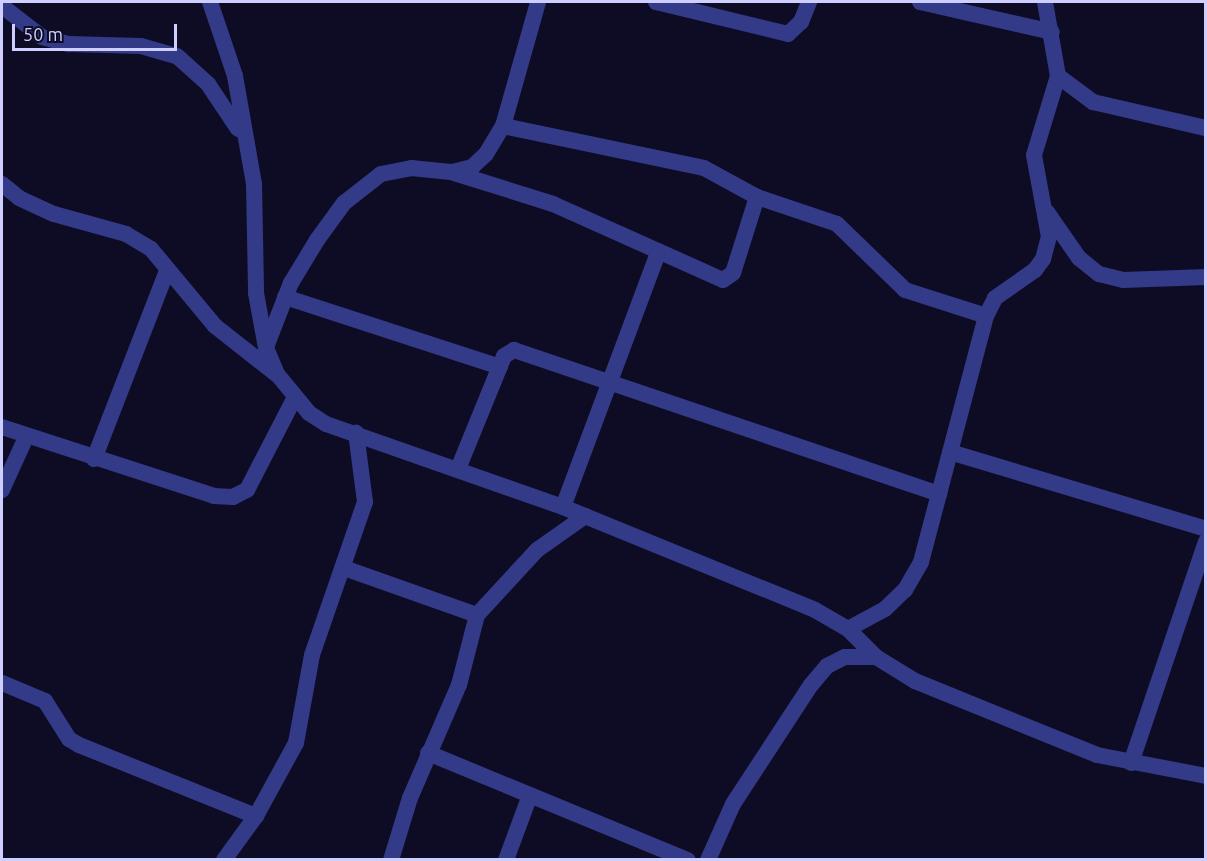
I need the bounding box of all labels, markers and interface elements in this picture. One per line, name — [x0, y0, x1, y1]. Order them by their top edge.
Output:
scale bar — [15, 12, 180, 50]
text: 50 m — [23, 24, 63, 44]

